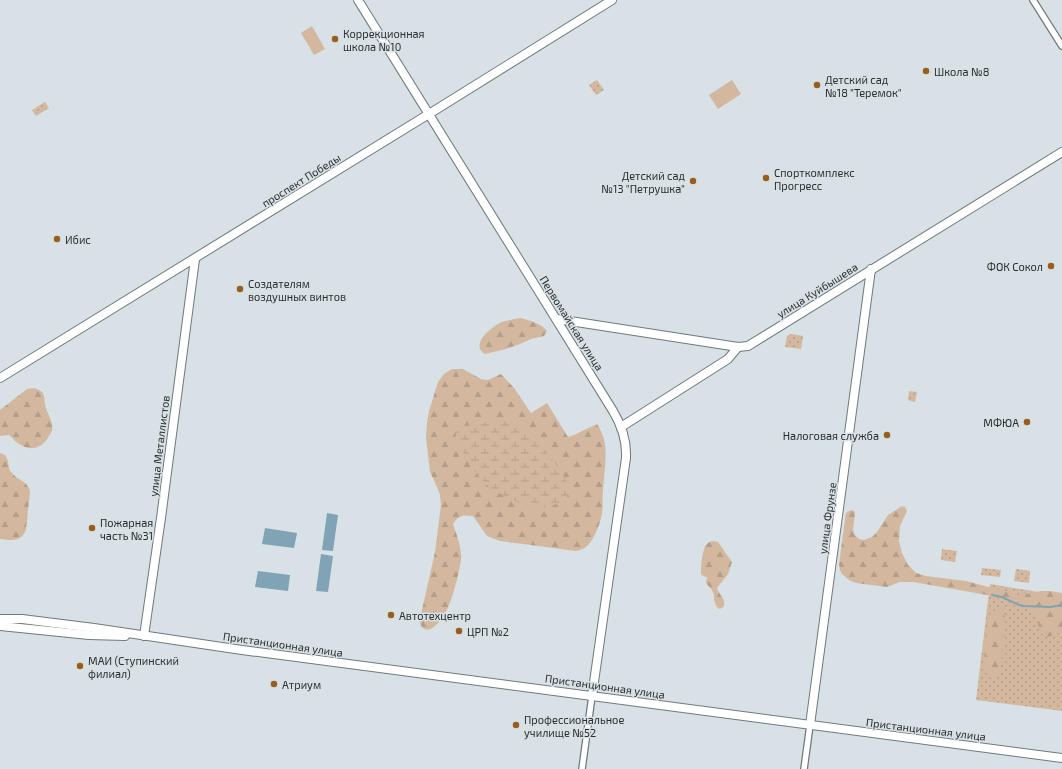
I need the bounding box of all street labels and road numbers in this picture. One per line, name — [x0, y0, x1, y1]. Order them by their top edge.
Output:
street label: проспект Победы — [259, 150, 343, 210]
street label: улица Куйбышева — [774, 260, 860, 321]
street label: Первомайская улица — [537, 273, 606, 373]
street label: улица Металлистов — [146, 395, 173, 497]
street label: улица Фрунзе — [816, 481, 839, 555]
street label: Пристанционная улица — [222, 629, 344, 660]
street label: Пристанционная улица — [544, 671, 666, 702]
street label: Пристанционная улица — [865, 715, 987, 744]

